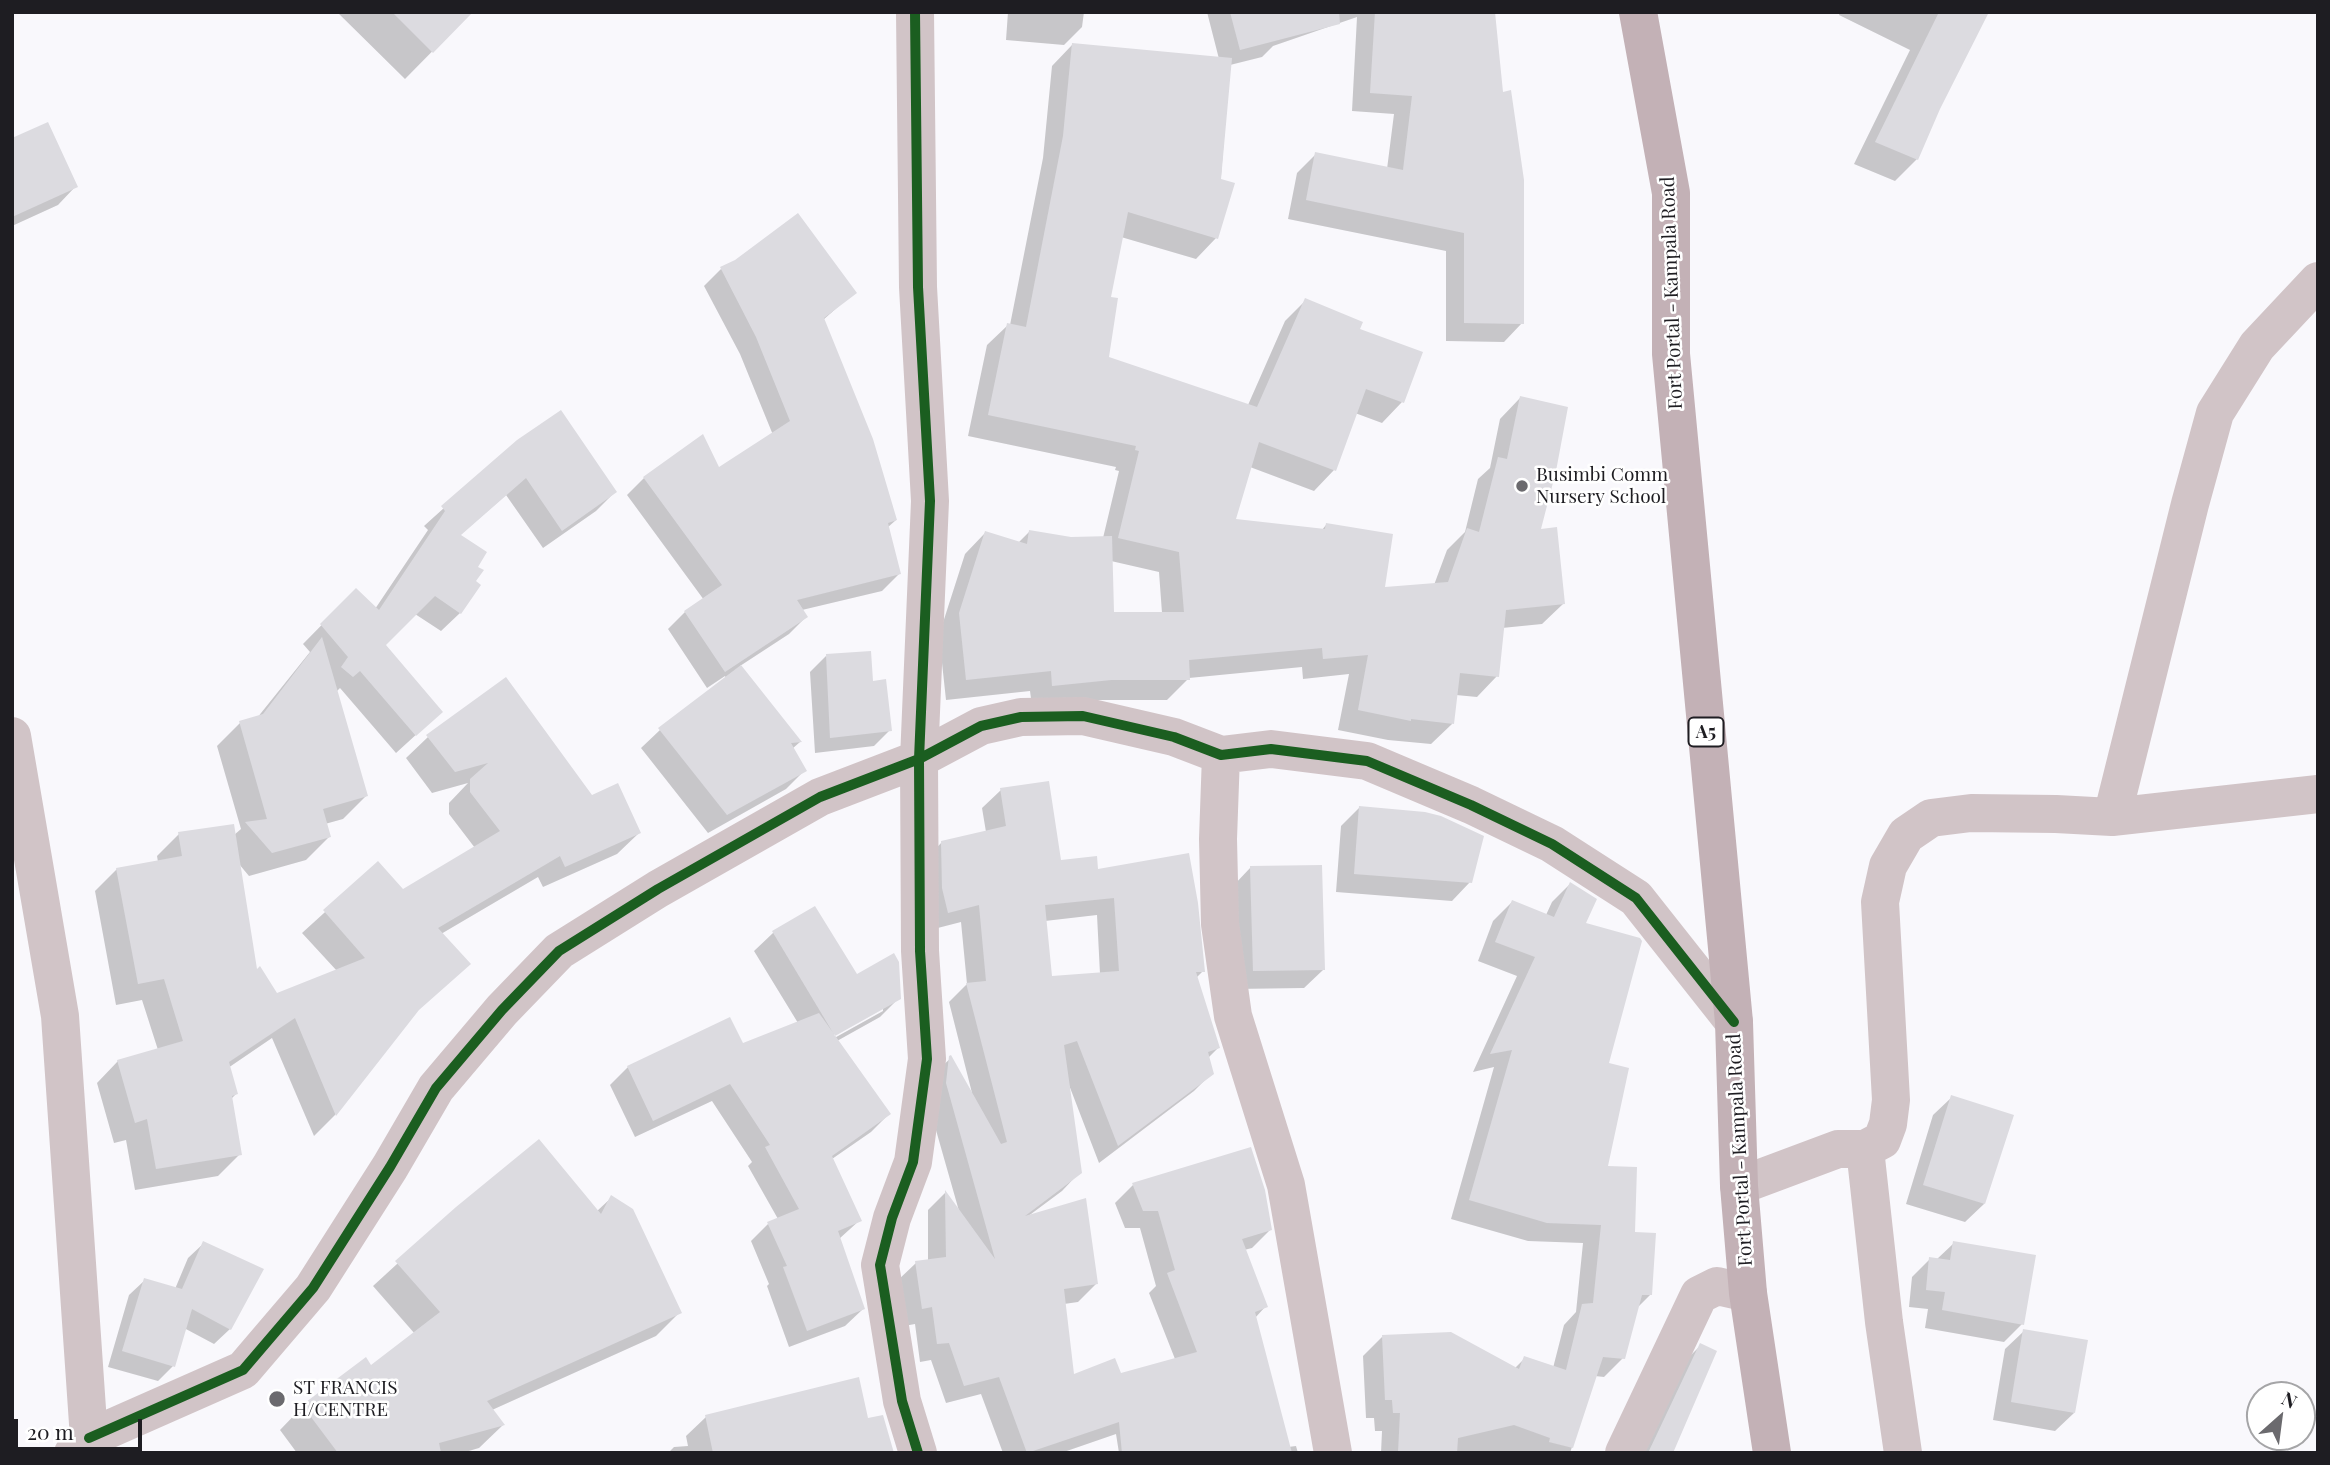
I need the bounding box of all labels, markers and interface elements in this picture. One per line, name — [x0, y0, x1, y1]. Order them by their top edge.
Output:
street label: Fort Portal - Kampala Road — [1657, 176, 1687, 410]
place label: Busimbi Comm Nursery School — [1536, 464, 1668, 508]
marker: Busimbi Comm Nursery School — [1514, 478, 1530, 494]
road number: A5 — [1688, 718, 1724, 746]
street label: Fort Portal - Kampala Road — [1723, 1033, 1757, 1267]
place label: ST FRANCIS H/CENTRE — [293, 1377, 398, 1421]
north arrow — [2246, 1381, 2316, 1451]
text: N — [2278, 1385, 2302, 1414]
marker: ST FRANCIS H/CENTRE — [267, 1389, 287, 1409]
scale bar — [18, 1406, 145, 1450]
text: 20 m — [27, 1417, 74, 1445]

